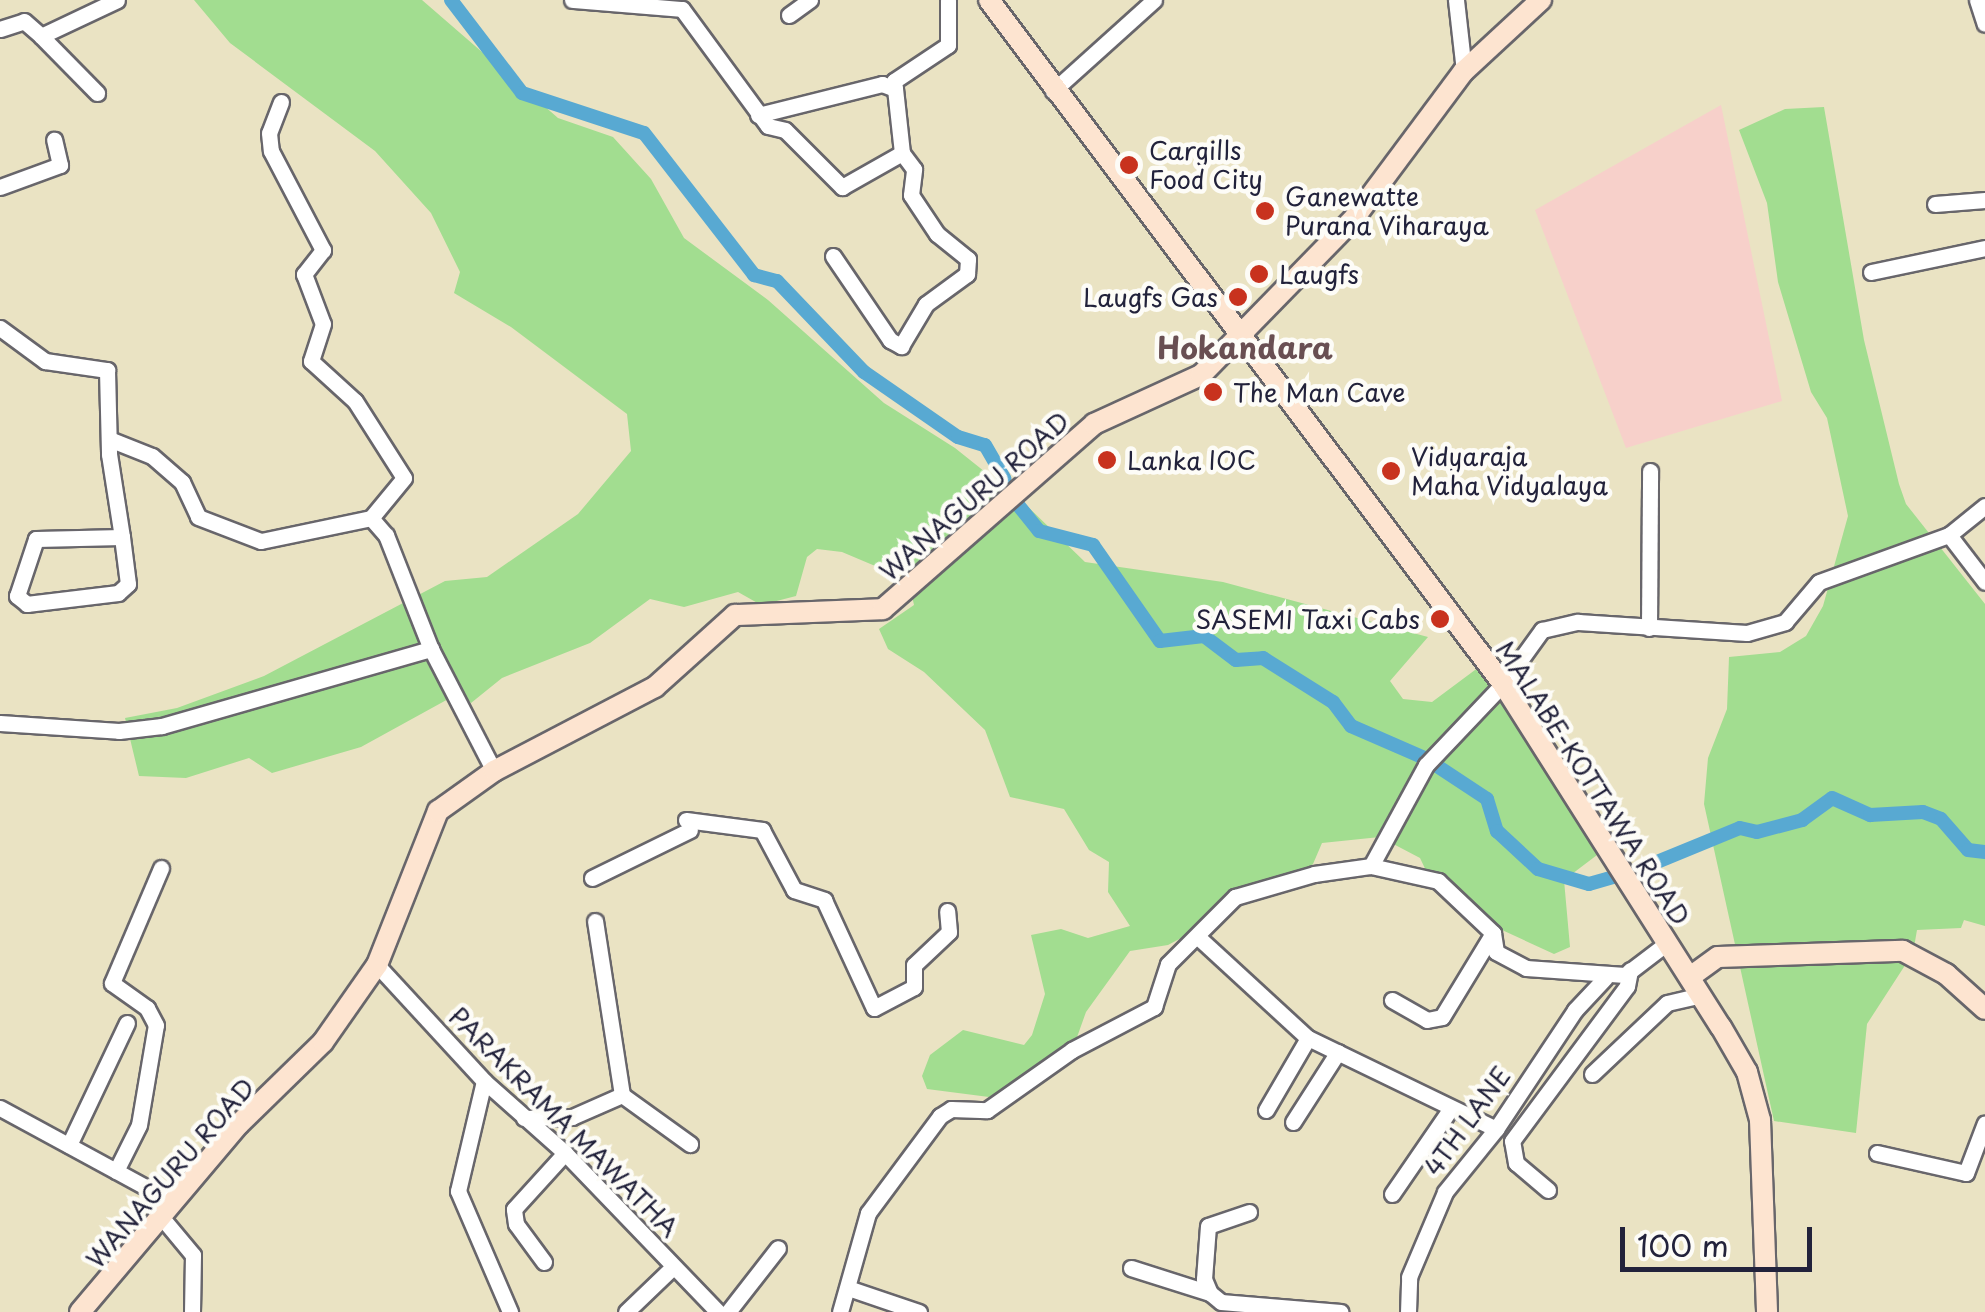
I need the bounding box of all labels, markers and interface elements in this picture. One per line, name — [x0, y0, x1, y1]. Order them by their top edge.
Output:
place label: Cargills Food City — [1149, 136, 1264, 195]
marker: Cargills Food City — [1118, 154, 1140, 176]
place label: Ganewatte Purana Viharaya — [1285, 182, 1492, 241]
marker: Ganewatte Purana Viharaya — [1254, 200, 1276, 222]
place label: Laugfs — [1279, 259, 1359, 289]
marker: Laugfs — [1248, 263, 1270, 285]
place label: Laugfs Gas — [1082, 282, 1218, 312]
marker: Laugfs Gas — [1227, 286, 1249, 308]
district label: Hokandara — [1157, 329, 1333, 365]
place label: The Man Cave — [1233, 377, 1407, 407]
marker: The Man Cave — [1202, 381, 1224, 403]
street label: WANAGURU ROAD — [872, 405, 1076, 587]
place label: Vidyaraja Maha Vidyalaya — [1411, 442, 1609, 501]
place label: Lanka IOC — [1127, 445, 1258, 475]
marker: Lanka IOC — [1096, 449, 1118, 471]
marker: Vidyaraja Maha Vidyalaya — [1380, 460, 1402, 482]
place label: SASEMI Taxi Cabs — [1195, 604, 1420, 634]
marker: SASEMI Taxi Cabs — [1429, 608, 1451, 630]
street label: MALABE-KOTTAWA ROAD — [1490, 636, 1696, 930]
street label: PARAKRAMA MAWATHA — [442, 1000, 686, 1244]
street label: 4TH LANE — [1417, 1061, 1517, 1181]
street label: WANAGURU ROAD — [79, 1071, 261, 1275]
scale bar — [1625, 1207, 1818, 1269]
text: 100 m — [1637, 1222, 1729, 1267]

